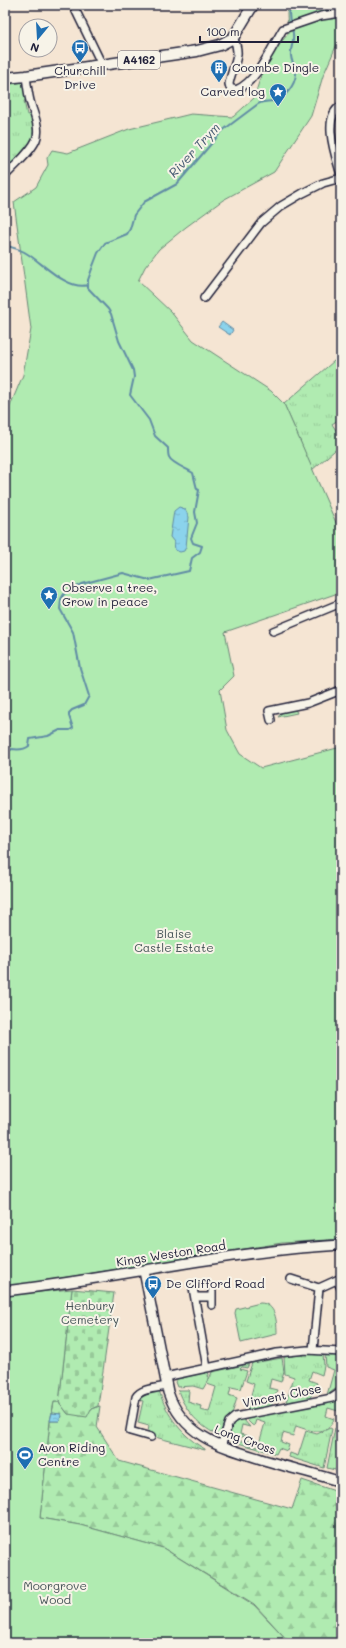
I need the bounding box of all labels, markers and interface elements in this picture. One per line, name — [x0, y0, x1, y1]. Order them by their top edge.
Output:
north arrow — [18, 18, 58, 58]
scale bar — [200, 18, 298, 44]
text: 100 m — [206, 23, 240, 39]
bus stop icon: Churchill Drive — [70, 38, 90, 63]
text: N — [28, 40, 41, 56]
road number: A4162 — [118, 51, 160, 69]
building icon: Coombe Dingle — [209, 58, 229, 83]
place label: Coombe Dingle — [232, 59, 319, 75]
place label: Churchill Drive — [54, 62, 106, 92]
place icon: Carved log — [268, 82, 288, 107]
place label: Carved log — [201, 83, 265, 99]
water label: River Trym — [164, 119, 223, 181]
place label: Observe a tree, Grow in peace — [62, 579, 157, 609]
place icon: Observe a tree, Grow in peace — [39, 585, 59, 610]
park label: Blaise Castle Estate — [134, 925, 214, 955]
street label: Kings Weston Road — [115, 1236, 227, 1270]
bus stop icon: De Clifford Road — [143, 1274, 163, 1299]
place label: De Clifford Road — [166, 1275, 265, 1291]
park label: Henbury Cemetery — [61, 1297, 119, 1327]
street label: Vincent Close — [241, 1380, 323, 1411]
street label: Long Cross — [212, 1421, 278, 1458]
place label: Avon Riding Centre — [38, 1439, 105, 1469]
sports icon: Avon Riding Centre — [15, 1445, 35, 1470]
park label: Moorgrove Wood — [23, 1577, 87, 1607]

